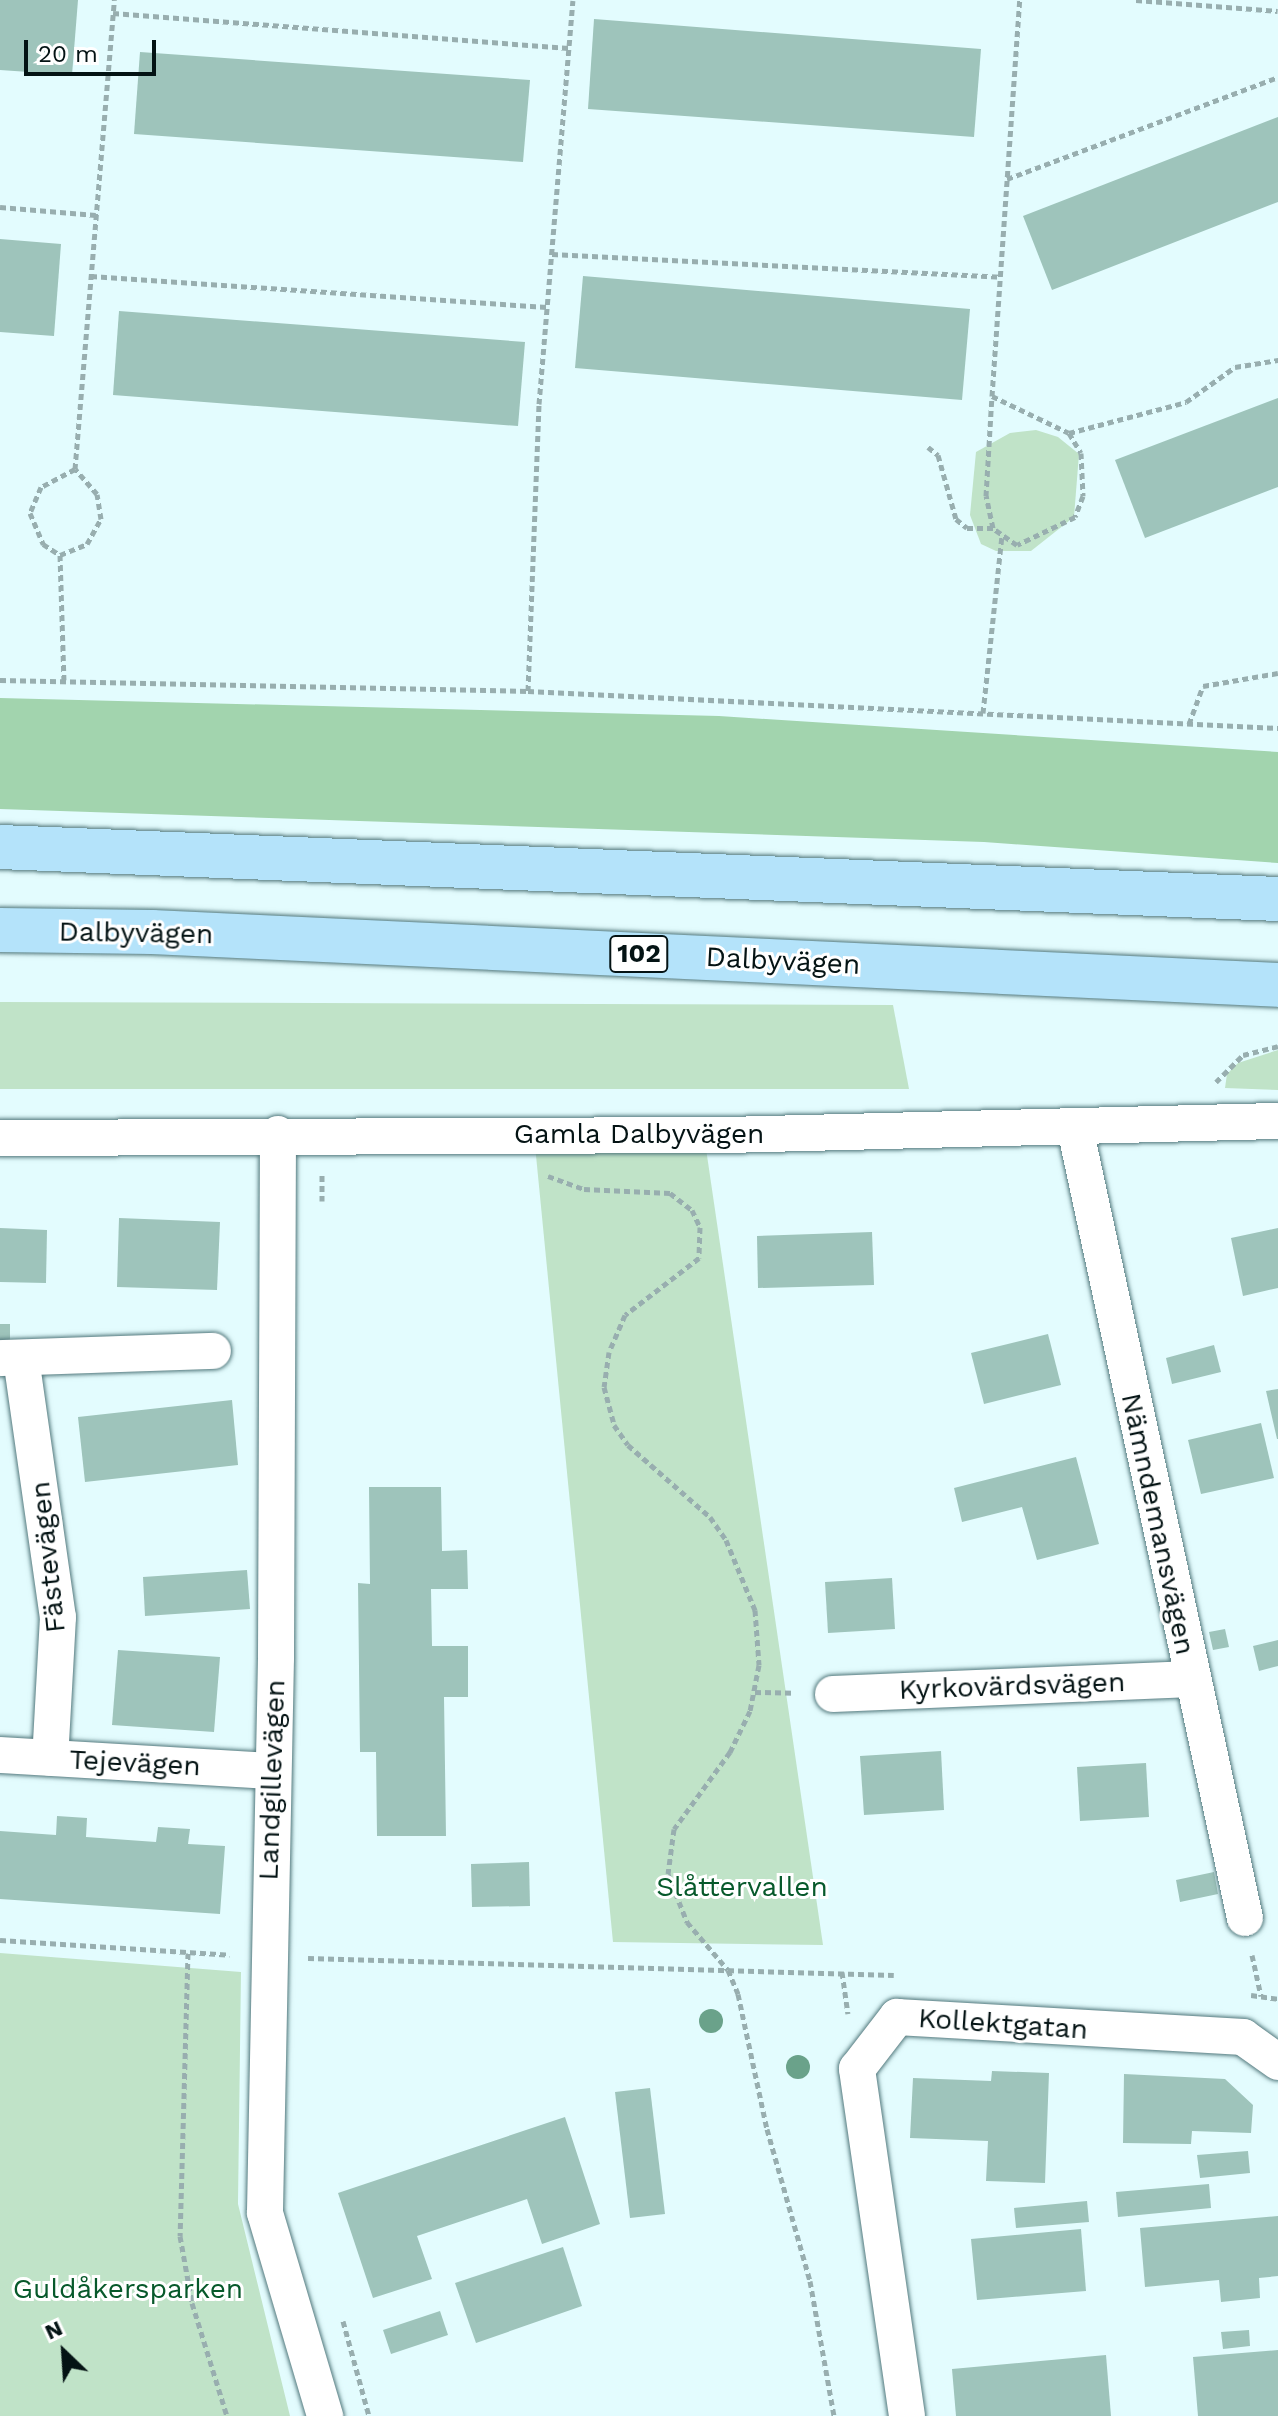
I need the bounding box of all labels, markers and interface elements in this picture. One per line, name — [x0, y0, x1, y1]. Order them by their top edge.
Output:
scale bar — [28, 24, 160, 74]
text: 20 m — [38, 40, 98, 68]
street label: Dalbyvägen — [58, 915, 214, 951]
road number: 102 — [609, 932, 669, 976]
street label: Dalbyvägen — [705, 940, 861, 982]
street label: Gamla Dalbyvägen — [513, 1117, 765, 1151]
street label: Nämndemansvägen — [1114, 1390, 1202, 1658]
street label: Fästevägen — [23, 1480, 73, 1634]
street label: Kyrkovärdsvägen — [898, 1665, 1126, 1707]
street label: Landgillevägen — [252, 1679, 292, 1881]
street label: Tejevägen — [68, 1743, 202, 1783]
park label: Slåttervallen — [656, 1870, 828, 1904]
street label: Kollektgatan — [917, 2001, 1089, 2047]
park label: Guldåkersparken — [13, 2272, 243, 2306]
north arrow — [24, 2312, 104, 2392]
text: N — [41, 2315, 66, 2345]

